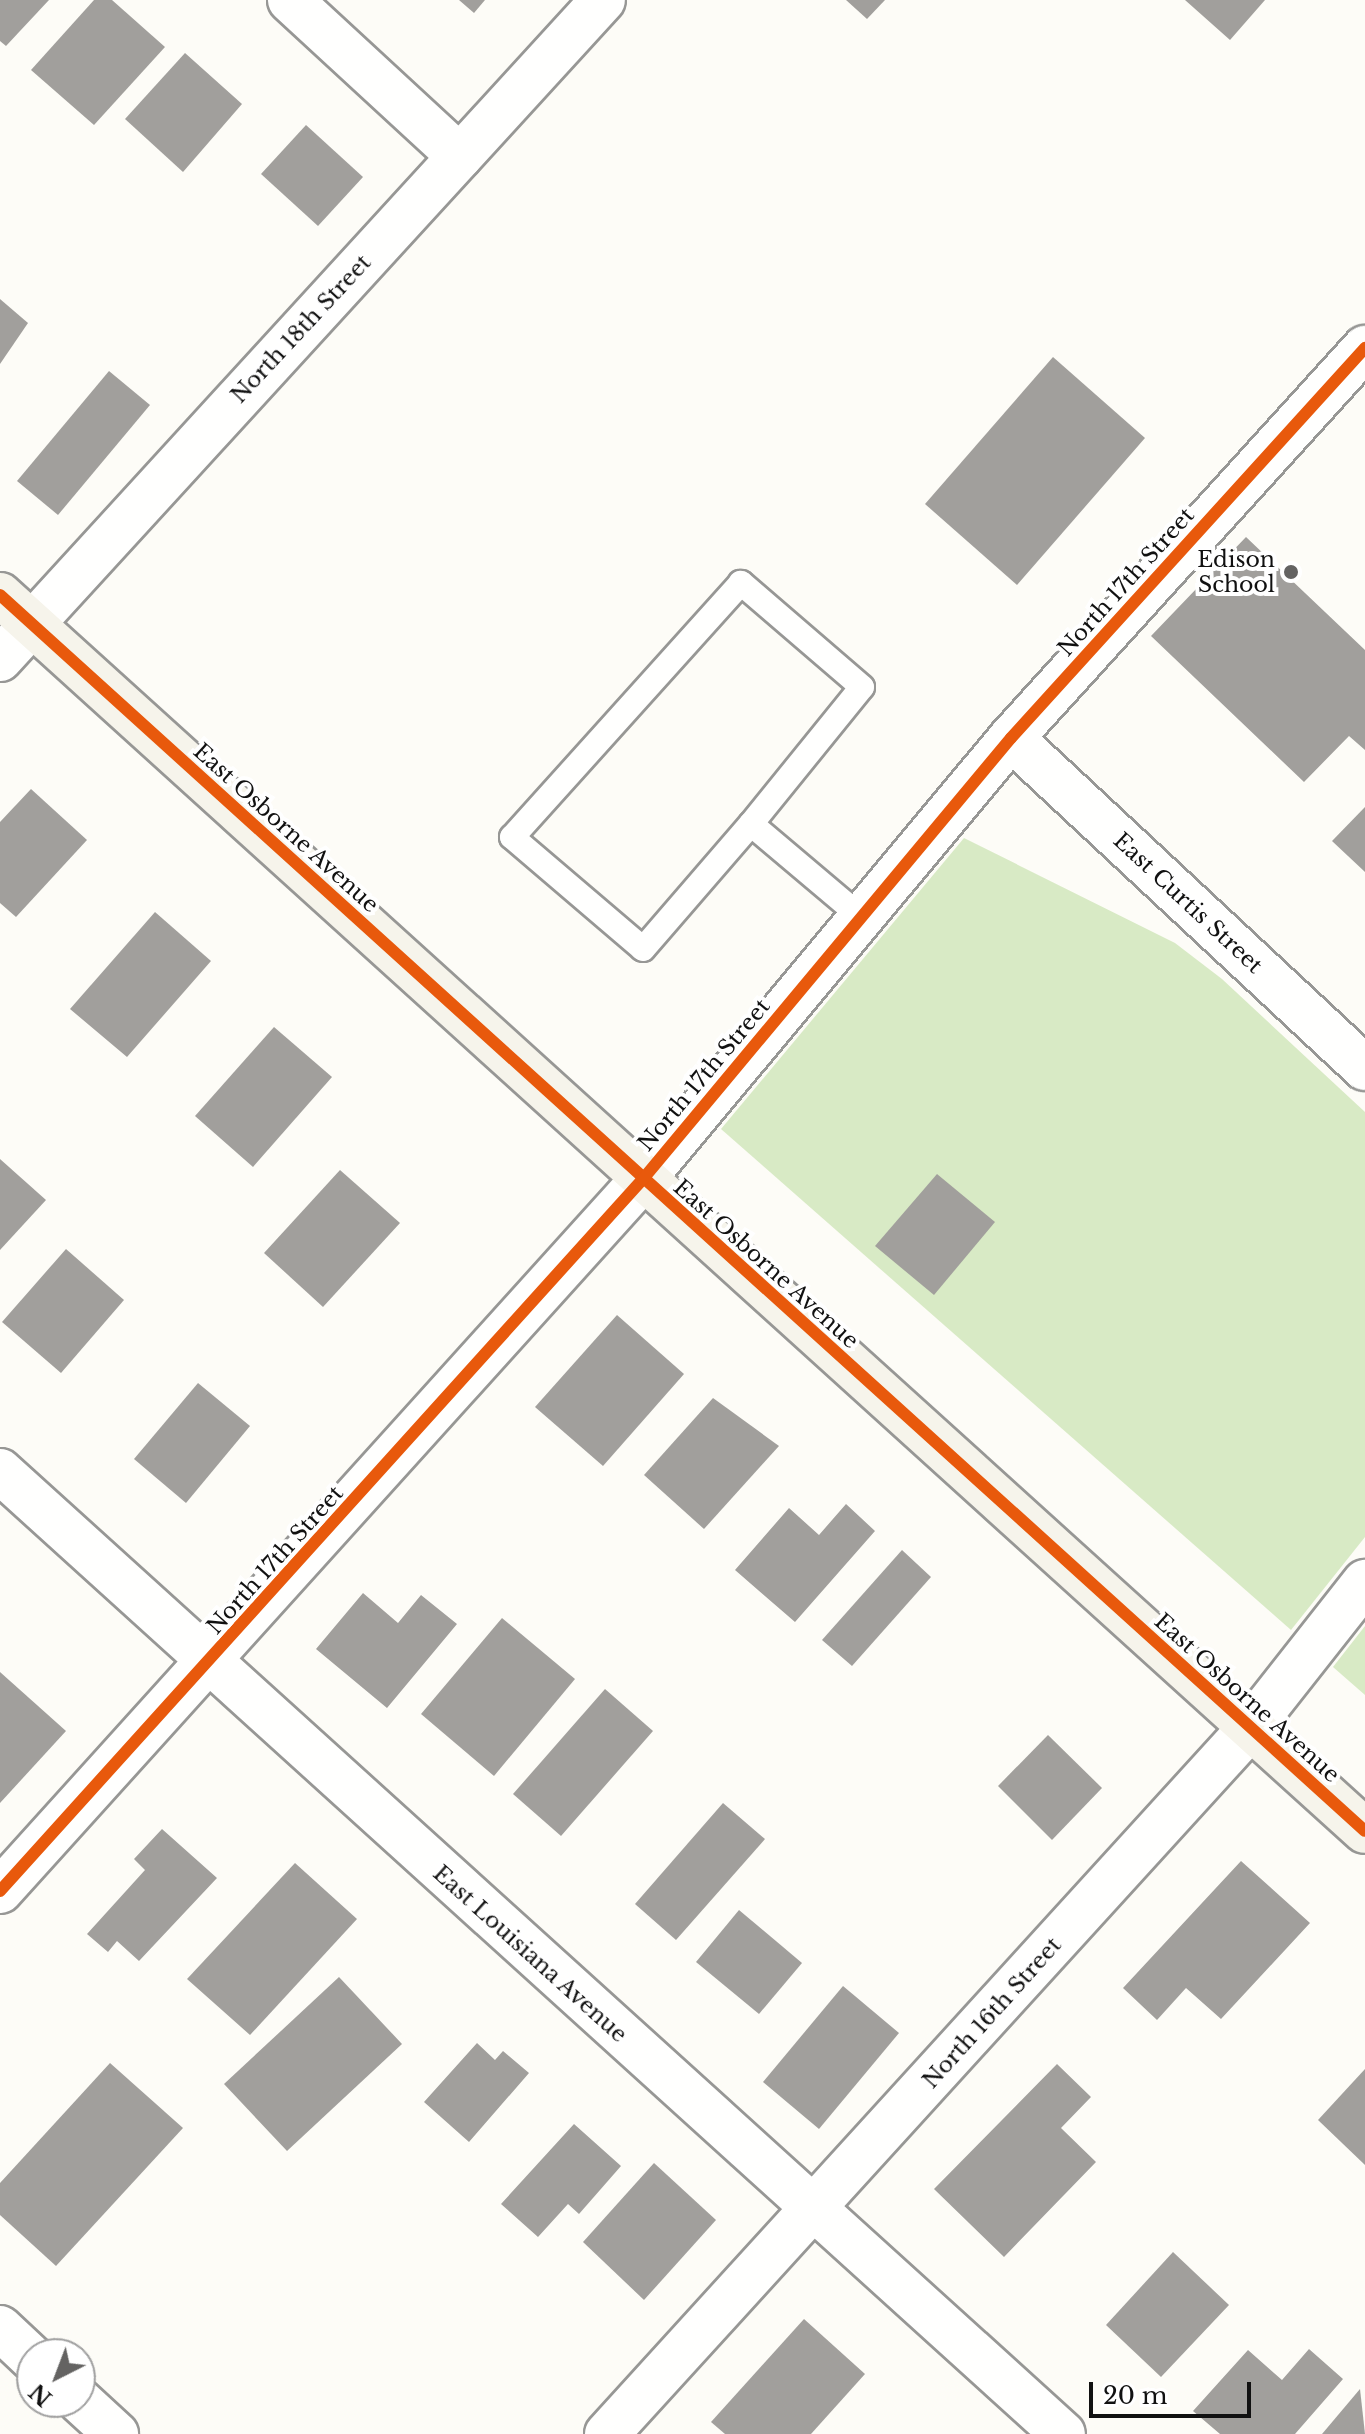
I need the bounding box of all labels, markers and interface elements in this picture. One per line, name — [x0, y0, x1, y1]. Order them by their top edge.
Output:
street label: North 18th Street — [226, 249, 376, 409]
street label: North 17th Street — [1052, 502, 1200, 662]
place label: Edison School — [1197, 546, 1275, 598]
marker: Edison School — [1282, 563, 1300, 581]
street label: East Osborne Avenue — [188, 738, 384, 918]
street label: East Curtis Street — [1108, 827, 1268, 979]
street label: North 17th Street — [633, 994, 775, 1156]
street label: East Osborne Avenue — [668, 1174, 864, 1354]
street label: North 17th Street — [201, 1480, 349, 1640]
street label: East Osborne Avenue — [1149, 1608, 1345, 1788]
street label: East Louisiana Avenue — [427, 1860, 633, 2048]
street label: North 16th Street — [917, 1932, 1067, 2094]
north arrow — [16, 2338, 96, 2418]
scale bar — [1093, 2366, 1255, 2416]
text: N — [24, 2378, 58, 2412]
text: 20 m — [1103, 2381, 1168, 2410]

